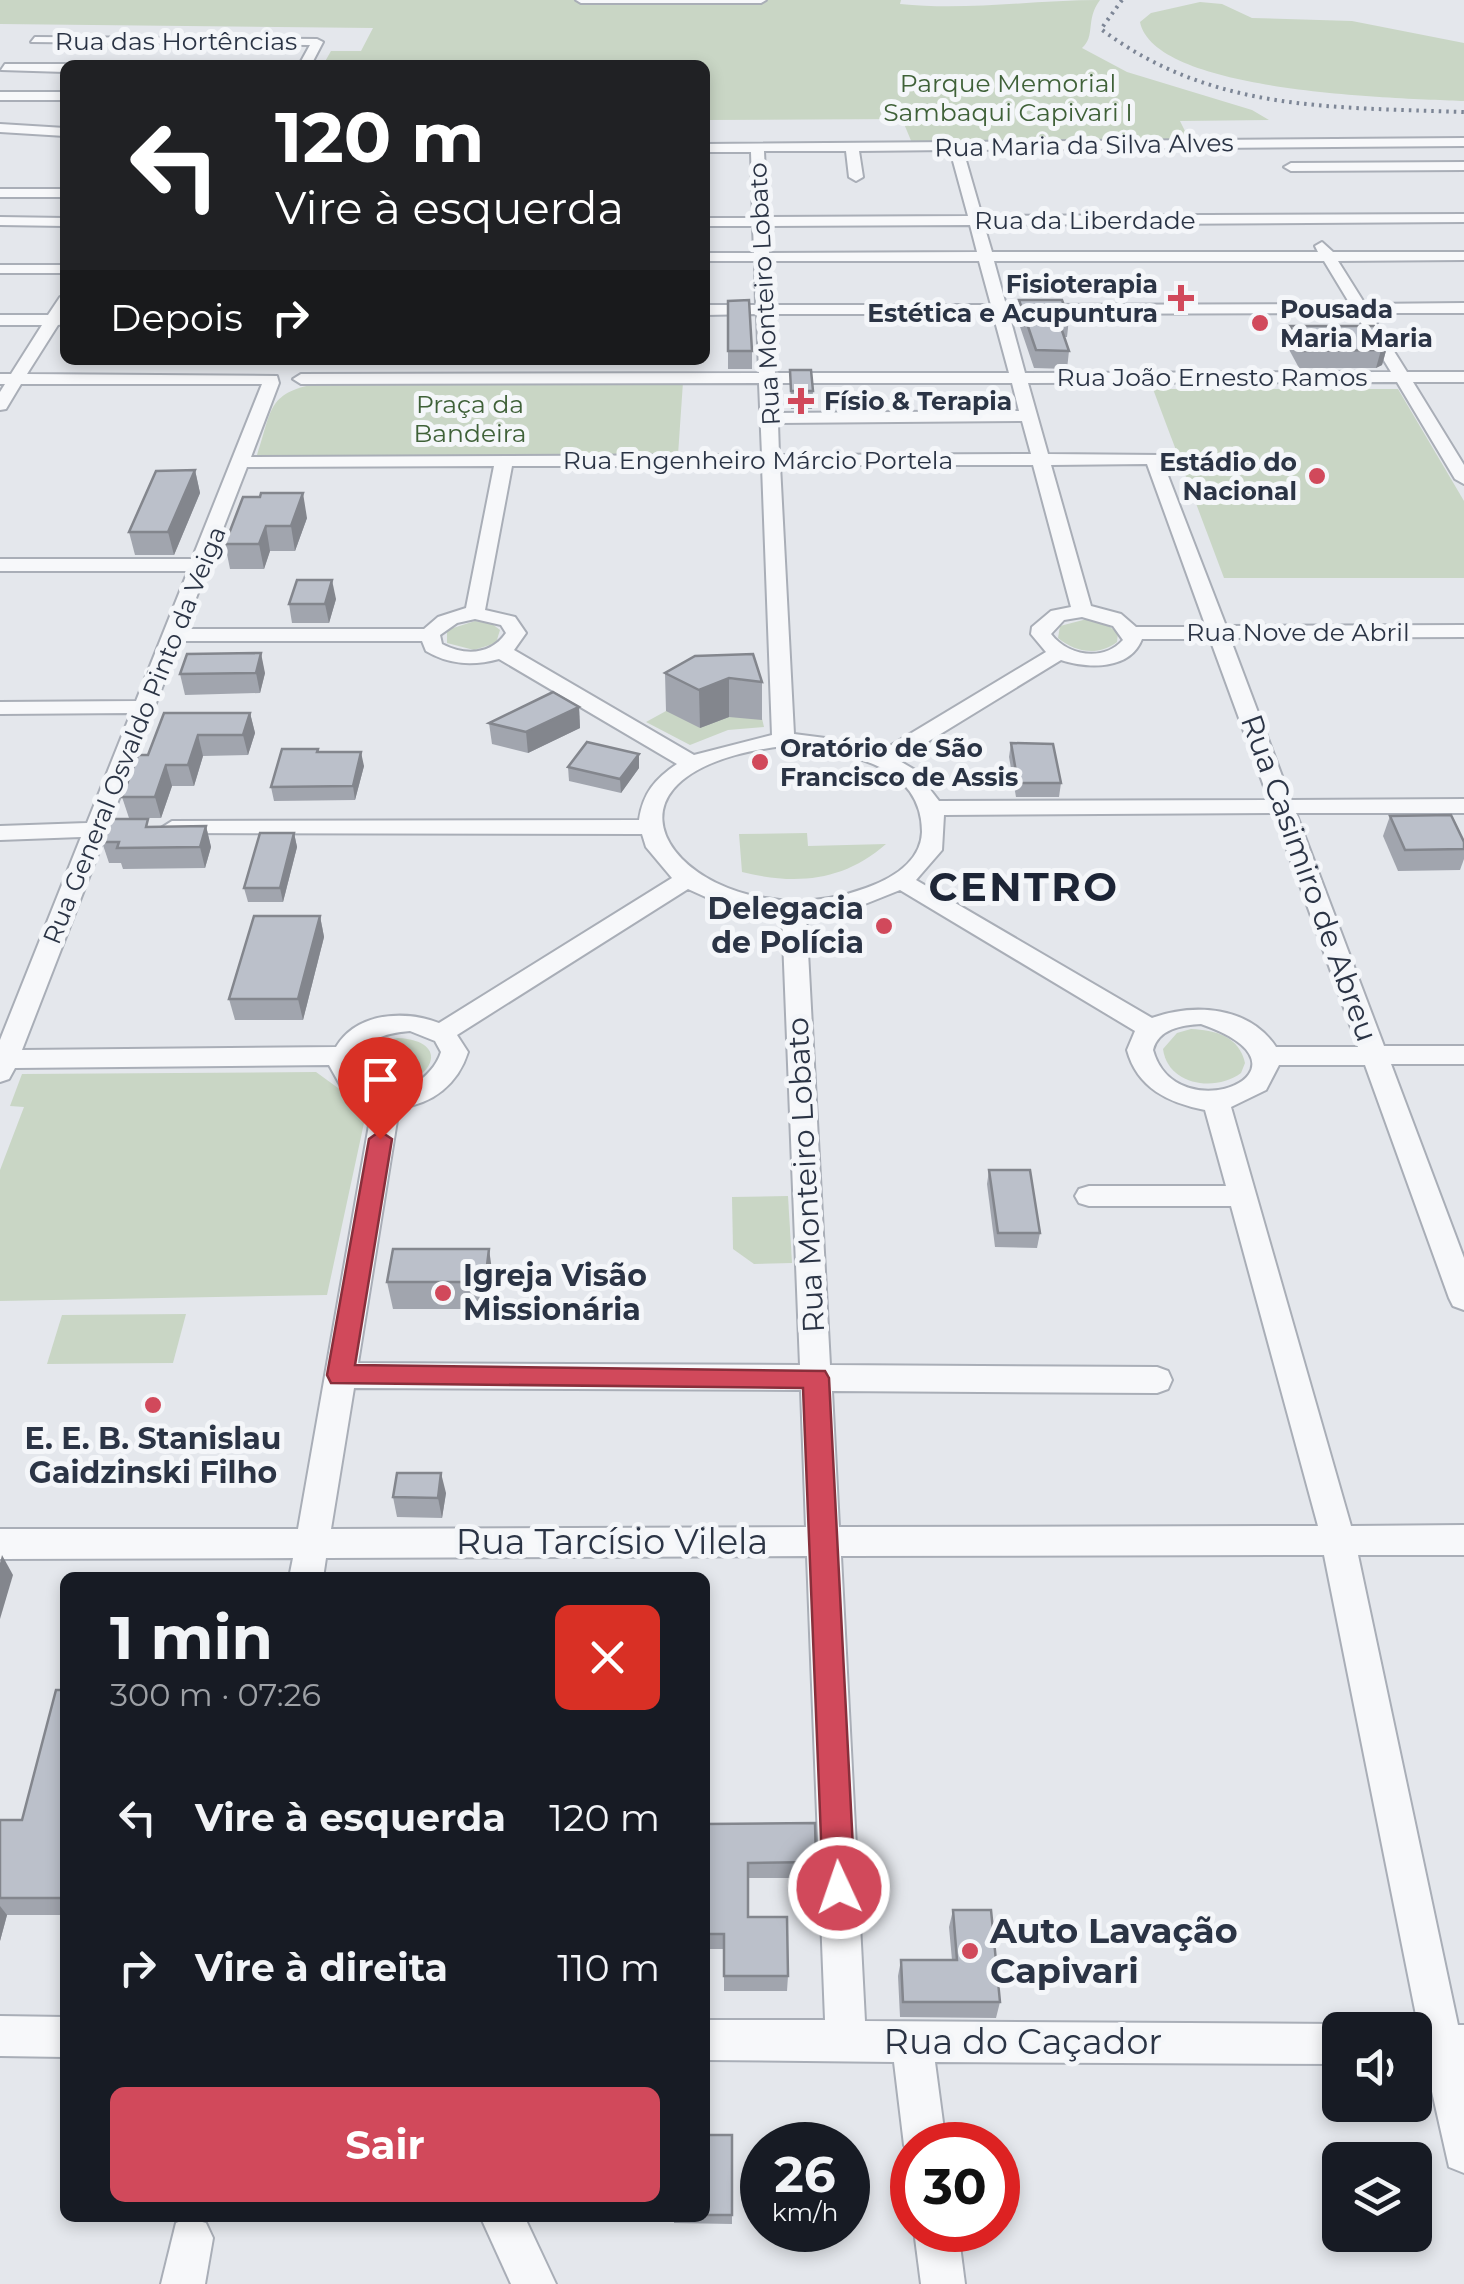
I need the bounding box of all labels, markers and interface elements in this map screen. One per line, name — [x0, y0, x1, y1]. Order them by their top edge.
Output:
street label: Rua das Hortências — [55, 26, 297, 56]
park label: Parque Memorial Sambaqui Capivari I — [883, 68, 1133, 127]
text: 120 m — [275, 94, 485, 180]
icon: left — [110, 100, 240, 230]
street label: Rua Maria da Silva Alves — [934, 127, 1234, 163]
street label: Rua Monteiro Lobato — [742, 162, 786, 426]
text: Vire à esquerda — [275, 180, 624, 235]
street label: Rua da Liberdade — [974, 205, 1196, 235]
place label: Fisioterapia Estética e Acupuntura — [867, 269, 1158, 328]
marker: Fisioterapia Estética e Acupuntura — [1168, 285, 1194, 311]
icon: right — [263, 290, 318, 345]
text: Depois — [110, 294, 243, 341]
place label: Pousada Maria Maria — [1280, 294, 1433, 353]
marker: Pousada Maria Maria — [1249, 312, 1271, 334]
street label: Rua João Ernesto Ramos — [1056, 362, 1368, 392]
place label: Físio & Terapia — [824, 386, 1012, 416]
marker: Físio & Terapia — [788, 388, 814, 414]
park label: Praça da Bandeira — [413, 389, 527, 448]
street label: Rua Engenheiro Márcio Portela — [563, 445, 953, 475]
place label: Estádio do Nacional — [1159, 447, 1297, 506]
marker: Estádio do Nacional — [1306, 465, 1328, 487]
street label: Rua General Osvaldo Pinto da Veiga — [36, 522, 232, 948]
street label: Rua Nove de Abril — [1186, 617, 1410, 647]
street label: Rua Casimiro de Abreu — [1233, 709, 1386, 1046]
place label: Oratório de São Francisco de Assis — [780, 733, 1018, 792]
marker: Oratório de São Francisco de Assis — [749, 751, 771, 773]
district label: CENTRO — [929, 862, 1120, 911]
place label: Delegacia de Polícia — [708, 890, 864, 961]
marker: Delegacia de Polícia — [873, 915, 895, 937]
street label: Rua Monteiro Lobato — [779, 1016, 832, 1334]
pin — [338, 1037, 423, 1140]
icon: arrive — [353, 1052, 408, 1107]
place label: Igreja Visão Missionária — [463, 1257, 647, 1328]
marker: Igreja Visão Missionária — [432, 1282, 454, 1304]
marker: E. E. B. Stanislau Gaidzinski Filho — [142, 1394, 164, 1416]
place label: E. E. B. Stanislau Gaidzinski Filho — [25, 1420, 281, 1491]
street label: Rua Tarcísio Vilela — [456, 1520, 768, 1563]
text: 1 min — [110, 1601, 273, 1674]
button: close — [555, 1605, 660, 1710]
text: 300 m · 07:26 — [110, 1675, 321, 1714]
icon: left — [110, 1790, 165, 1845]
text: Vire à esquerda — [195, 1794, 506, 1841]
text: 120 m — [549, 1794, 660, 1841]
position arrow — [787, 1836, 891, 1940]
place label: Auto Lavação Capivari — [989, 1909, 1238, 1992]
icon: right — [110, 1940, 165, 1995]
marker: Auto Lavação Capivari — [959, 1940, 981, 1962]
text: Vire à direita — [195, 1944, 448, 1991]
text: 110 m — [557, 1944, 660, 1991]
map controls — [1322, 2012, 1432, 2252]
button: sound — [1322, 2012, 1432, 2122]
street label: Rua do Caçador — [884, 2020, 1162, 2063]
button: Sair — [110, 2087, 660, 2202]
speed limit sign: 30 — [890, 2122, 1020, 2252]
button: layers — [1322, 2142, 1432, 2252]
text: 26 — [774, 2144, 836, 2205]
text: km/h — [772, 2197, 838, 2227]

